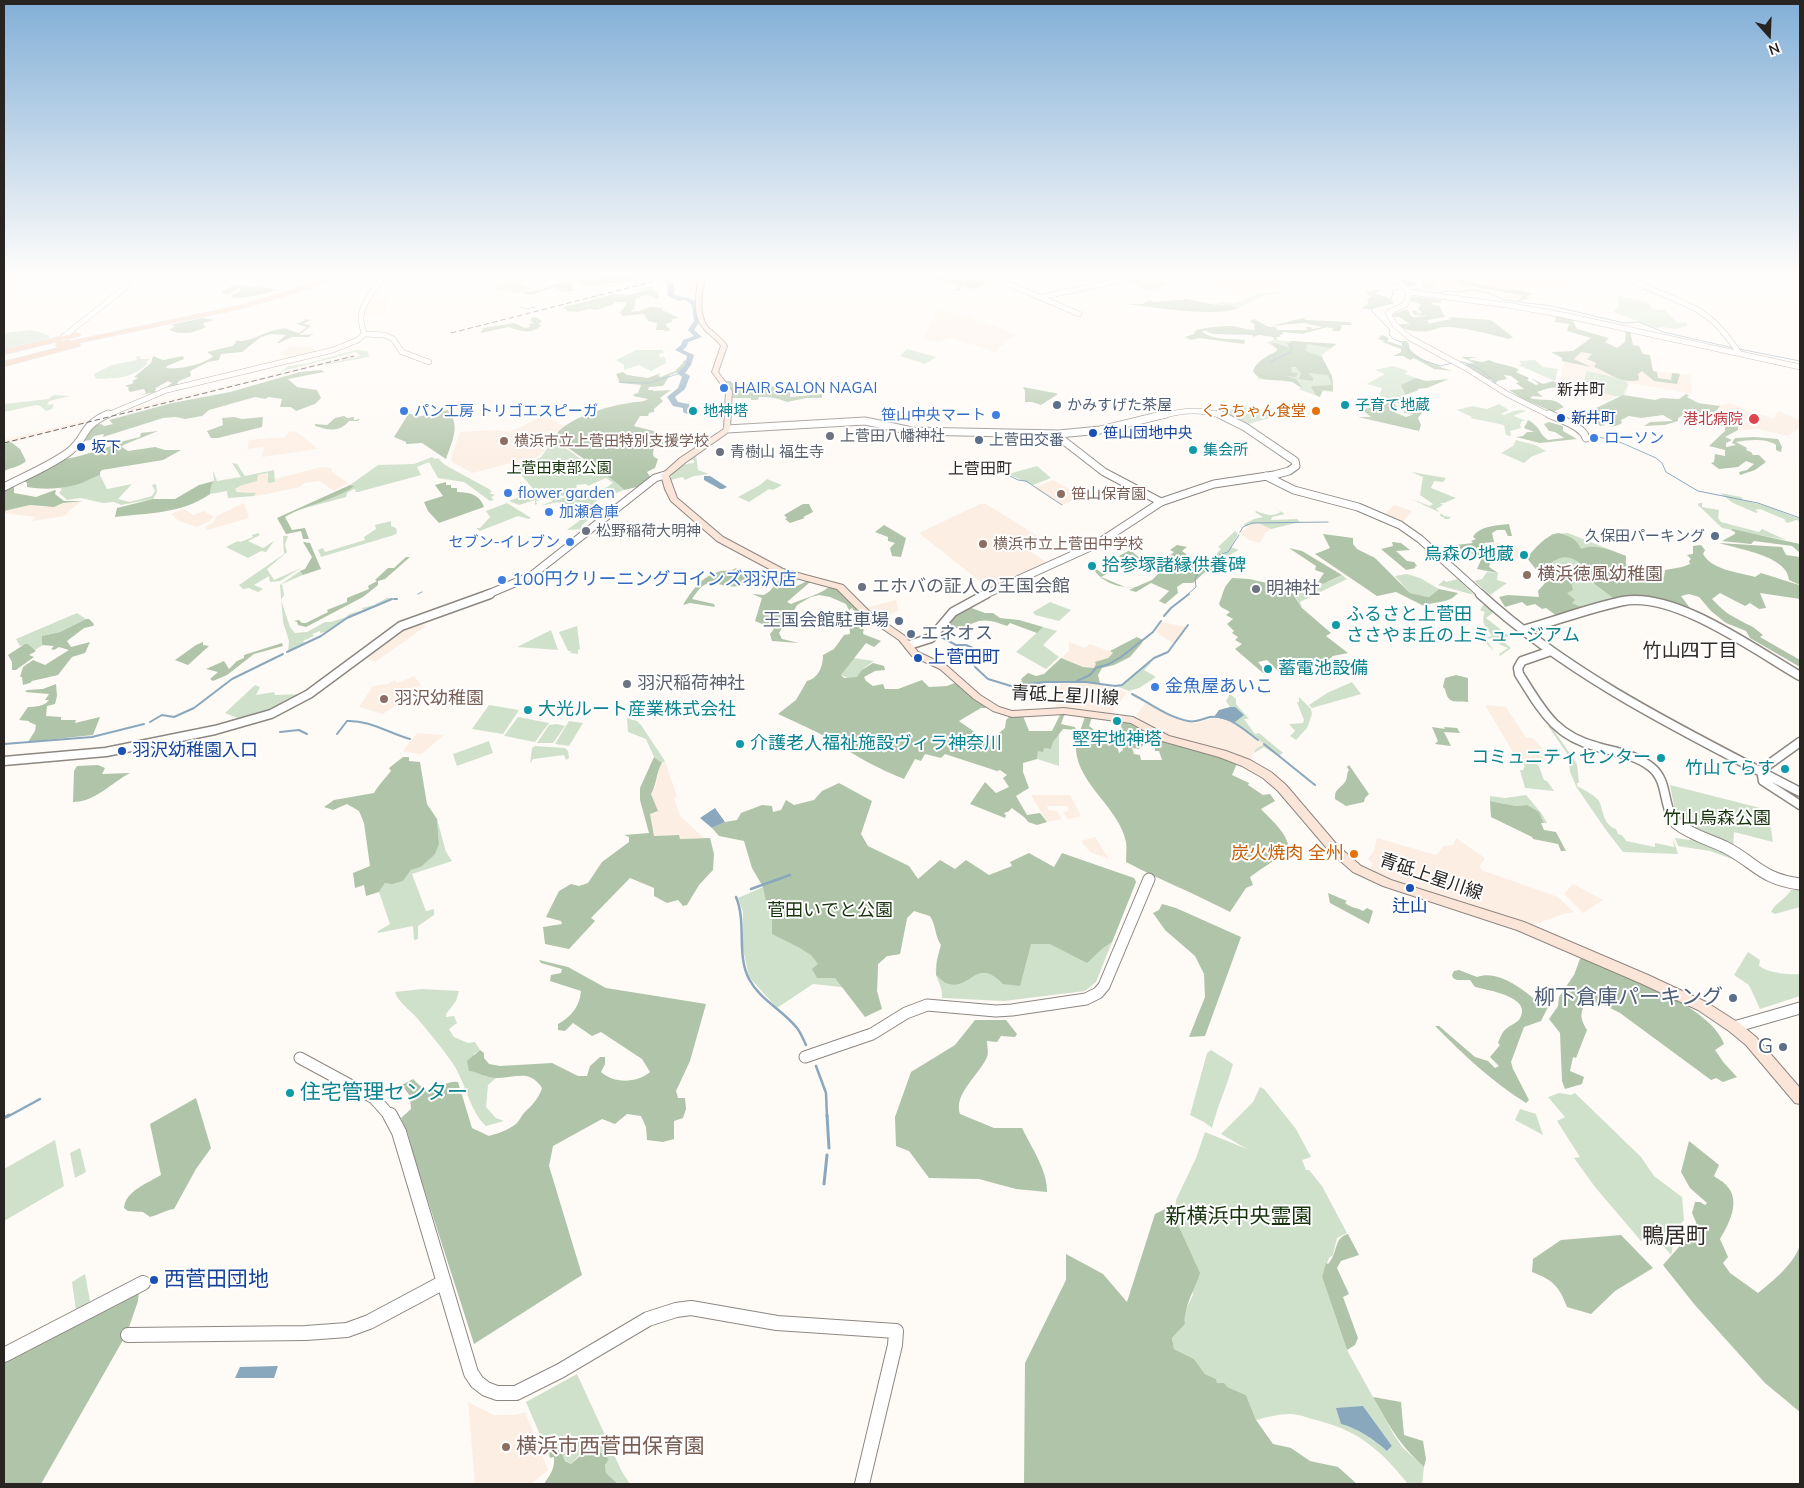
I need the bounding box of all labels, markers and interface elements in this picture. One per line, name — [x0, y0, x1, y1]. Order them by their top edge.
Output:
north arrow — [1744, 10, 1794, 60]
text: N — [1766, 39, 1782, 59]
place label: HAIR SALON NAGAI — [734, 379, 877, 397]
district label: 新井町 — [1557, 380, 1605, 400]
marker: HAIR SALON NAGAI — [718, 382, 730, 394]
place label: かみすげた茶屋 — [1067, 396, 1172, 414]
place label: 子育て地蔵 — [1355, 396, 1430, 414]
marker: かみすげた茶屋 — [1051, 399, 1063, 411]
marker: 子育て地蔵 — [1339, 399, 1351, 411]
place label: パン工房 トリゴエスピーガ — [414, 402, 598, 420]
place label: 地神塔 — [703, 402, 748, 420]
place label: くうちゃん食堂 — [1201, 402, 1306, 420]
marker: パン工房 トリゴエスピーガ — [398, 405, 410, 417]
marker: 地神塔 — [687, 405, 699, 417]
marker: くうちゃん食堂 — [1310, 405, 1322, 417]
place label: 笹山中央マート — [881, 406, 986, 424]
marker: 笹山中央マート — [990, 409, 1002, 421]
place label: 新井町 — [1571, 409, 1616, 427]
place label: 港北病院 — [1683, 410, 1743, 428]
marker: 新井町 — [1555, 412, 1567, 424]
marker: 港北病院 — [1747, 412, 1761, 426]
place label: 笹山団地中央 — [1103, 424, 1193, 442]
place label: 上菅田八幡神社 — [840, 427, 945, 445]
marker: 笹山団地中央 — [1087, 427, 1099, 439]
place label: ローソン — [1604, 429, 1664, 447]
marker: 上菅田八幡神社 — [824, 430, 836, 442]
place label: 上菅田交番 — [989, 431, 1064, 449]
place label: 横浜市立上菅田特別支援学校 — [514, 432, 709, 450]
marker: ローソン — [1588, 432, 1600, 444]
marker: 上菅田交番 — [973, 434, 985, 446]
marker: 横浜市立上菅田特別支援学校 — [498, 435, 510, 447]
place label: 坂下 — [91, 438, 121, 456]
marker: 坂下 — [75, 441, 87, 453]
place label: 集会所 — [1203, 441, 1248, 459]
place label: 青樹山 福生寺 — [730, 443, 824, 461]
marker: 集会所 — [1187, 444, 1199, 456]
marker: 青樹山 福生寺 — [714, 446, 726, 458]
park label: 上菅田東部公園 — [507, 459, 611, 477]
district label: 上菅田町 — [948, 459, 1012, 479]
place label: flower garden — [518, 484, 615, 502]
place label: 笹山保育園 — [1071, 485, 1146, 503]
marker: flower garden — [502, 487, 514, 499]
marker: 笹山保育園 — [1055, 488, 1067, 500]
place label: 加瀬倉庫 — [559, 503, 619, 521]
marker: 加瀬倉庫 — [543, 506, 555, 518]
place label: 松野稲荷大明神 — [596, 522, 701, 540]
marker: 松野稲荷大明神 — [580, 525, 592, 537]
place label: 久保田パーキング — [1585, 527, 1705, 545]
marker: 久保田パーキング — [1709, 530, 1721, 542]
place label: セブン-イレブン — [449, 533, 560, 551]
place label: 横浜市立上菅田中学校 — [993, 535, 1143, 553]
marker: セブン-イレブン — [564, 536, 576, 548]
marker: 横浜市立上菅田中学校 — [977, 538, 989, 550]
place label: 烏森の地蔵 — [1424, 544, 1514, 566]
marker: 烏森の地蔵 — [1518, 549, 1530, 561]
place label: 拾参塚諸縁供養碑 — [1102, 555, 1246, 577]
marker: 拾参塚諸縁供養碑 — [1086, 560, 1098, 572]
place label: 横浜徳風幼稚園 — [1537, 564, 1663, 586]
place label: 100円クリーニングコインズ羽沢店 — [512, 569, 796, 591]
marker: 横浜徳風幼稚園 — [1521, 569, 1533, 581]
marker: 100円クリーニングコインズ羽沢店 — [496, 574, 508, 586]
place label: エホバの証人の王国会館 — [872, 576, 1070, 598]
place label: 明神社 — [1266, 578, 1320, 600]
marker: エホバの証人の王国会館 — [856, 581, 868, 593]
marker: 明神社 — [1250, 583, 1262, 595]
place label: ふるさと上菅田 ささやま丘の上ミュージアム — [1346, 604, 1580, 646]
place label: 王国会館駐車場 — [763, 610, 889, 632]
marker: 王国会館駐車場 — [893, 615, 905, 627]
marker: ふるさと上菅田 ささやま丘の上ミュージアム — [1330, 619, 1342, 631]
place label: エネオス — [921, 623, 993, 645]
marker: エネオス — [905, 628, 917, 640]
district label: 竹山四丁目 — [1643, 640, 1737, 662]
place label: 上菅田町 — [928, 647, 1000, 669]
marker: 上菅田町 — [912, 652, 924, 664]
place label: 蓄電池設備 — [1278, 658, 1368, 680]
marker: 蓄電池設備 — [1262, 663, 1274, 675]
place label: 羽沢稲荷神社 — [637, 673, 745, 695]
place label: 金魚屋あいこ — [1165, 676, 1273, 698]
marker: 羽沢稲荷神社 — [621, 678, 633, 690]
marker: 金魚屋あいこ — [1149, 681, 1161, 693]
street label: 青砥上星川線 — [1011, 682, 1119, 710]
place label: 羽沢幼稚園 — [394, 688, 484, 710]
marker: 羽沢幼稚園 — [378, 693, 390, 705]
place label: 大光ルート産業株式会社 — [538, 699, 736, 721]
marker: 大光ルート産業株式会社 — [522, 704, 534, 716]
marker: 堅牢地神塔 — [1111, 715, 1123, 727]
place label: 堅牢地神塔 — [1072, 729, 1162, 751]
place label: 介護老人福祉施設ヴィラ神奈川 — [750, 733, 1002, 755]
marker: 介護老人福祉施設ヴィラ神奈川 — [734, 738, 746, 750]
place label: 羽沢幼稚園入口 — [132, 740, 258, 762]
marker: 羽沢幼稚園入口 — [116, 745, 128, 757]
place label: コミュニティセンター — [1471, 747, 1651, 769]
marker: コミュニティセンター — [1655, 752, 1667, 764]
place label: 竹山てらす — [1685, 758, 1775, 780]
marker: 竹山てらす — [1779, 763, 1791, 775]
park label: 竹山烏森公園 — [1663, 808, 1771, 830]
place label: 炭火焼肉 全州 — [1231, 843, 1344, 865]
marker: 炭火焼肉 全州 — [1348, 848, 1360, 860]
street label: 青砥上星川線 — [1376, 849, 1486, 905]
marker: 辻山 — [1404, 882, 1416, 894]
place label: 辻山 — [1392, 896, 1428, 918]
park label: 菅田いでと公園 — [767, 900, 893, 922]
place label: 柳下倉庫パーキング — [1534, 985, 1723, 1011]
marker: 柳下倉庫パーキング — [1727, 992, 1739, 1004]
place label: G — [1758, 1034, 1773, 1060]
marker: G — [1777, 1041, 1789, 1053]
place label: 住宅管理センター — [300, 1080, 468, 1106]
marker: 住宅管理センター — [284, 1087, 296, 1099]
park label: 新横浜中央霊園 — [1166, 1204, 1312, 1230]
district label: 鴨居町 — [1642, 1223, 1708, 1249]
place label: 西菅田団地 — [164, 1267, 269, 1293]
marker: 西菅田団地 — [148, 1274, 160, 1286]
place label: 横浜市西菅田保育園 — [516, 1434, 705, 1460]
marker: 横浜市西菅田保育園 — [500, 1441, 512, 1453]

